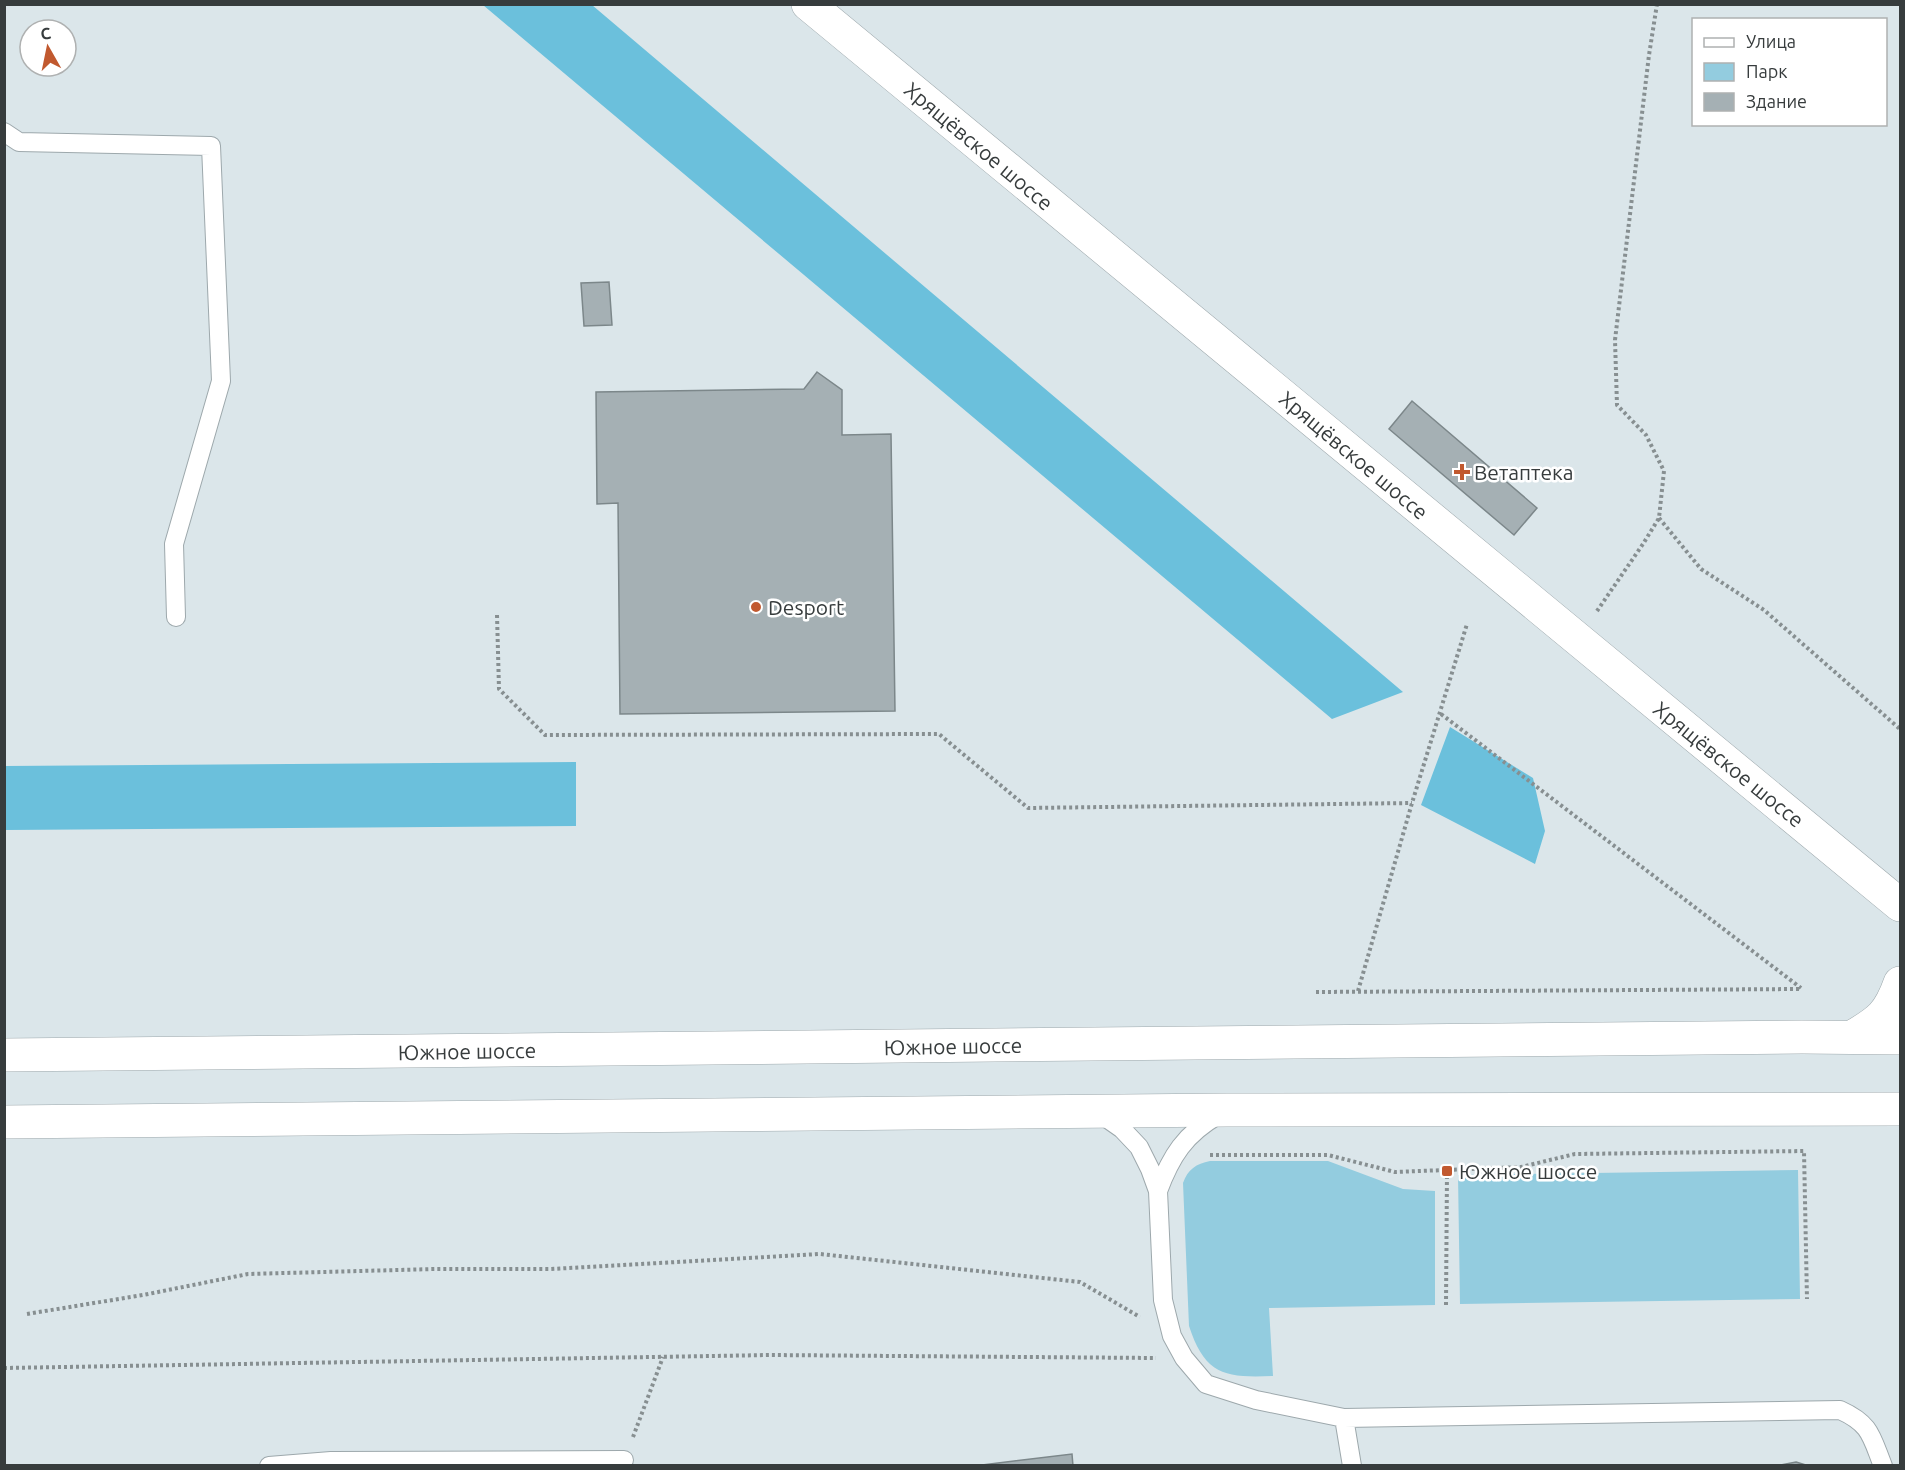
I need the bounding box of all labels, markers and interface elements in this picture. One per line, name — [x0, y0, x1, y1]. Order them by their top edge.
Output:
north arrow — [18, 18, 78, 78]
legend — [1692, 18, 1887, 126]
text: С — [39, 23, 52, 43]
text: Улица — [1746, 31, 1796, 51]
text: Парк — [1746, 61, 1787, 81]
street label: Хрящёвское шоссе — [900, 77, 1058, 215]
text: Здание — [1746, 91, 1807, 111]
street label: Хрящёвское шоссе — [1275, 386, 1433, 524]
place label: Ветаптека — [1474, 460, 1574, 484]
marker: Ветаптека — [1455, 465, 1469, 479]
place label: Desport — [768, 595, 844, 619]
marker: Desport — [749, 600, 763, 614]
street label: Хрящёвское шоссе — [1649, 696, 1809, 832]
street label: Южное шоссе — [884, 1033, 1022, 1059]
street label: Южное шоссе — [398, 1038, 536, 1064]
place label: Южное шоссе — [1459, 1159, 1597, 1183]
marker: Южное шоссе — [1440, 1164, 1454, 1178]

